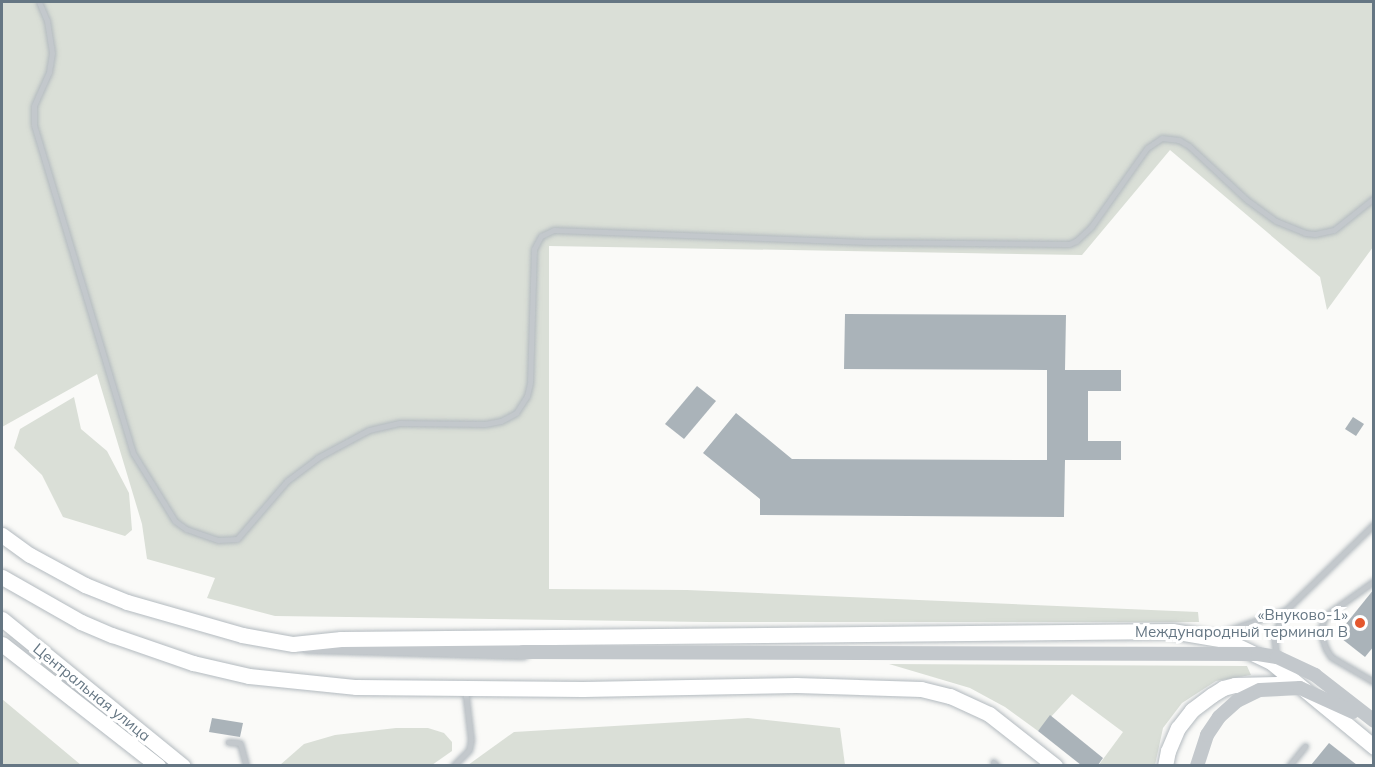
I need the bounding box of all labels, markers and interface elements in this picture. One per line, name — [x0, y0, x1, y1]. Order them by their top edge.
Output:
place label: «Внуково-1» Международный терминал B — [1135, 605, 1348, 640]
marker: «Внуково-1» Международный терминал B — [1353, 616, 1367, 630]
street label: Центральная улица — [30, 639, 154, 745]

